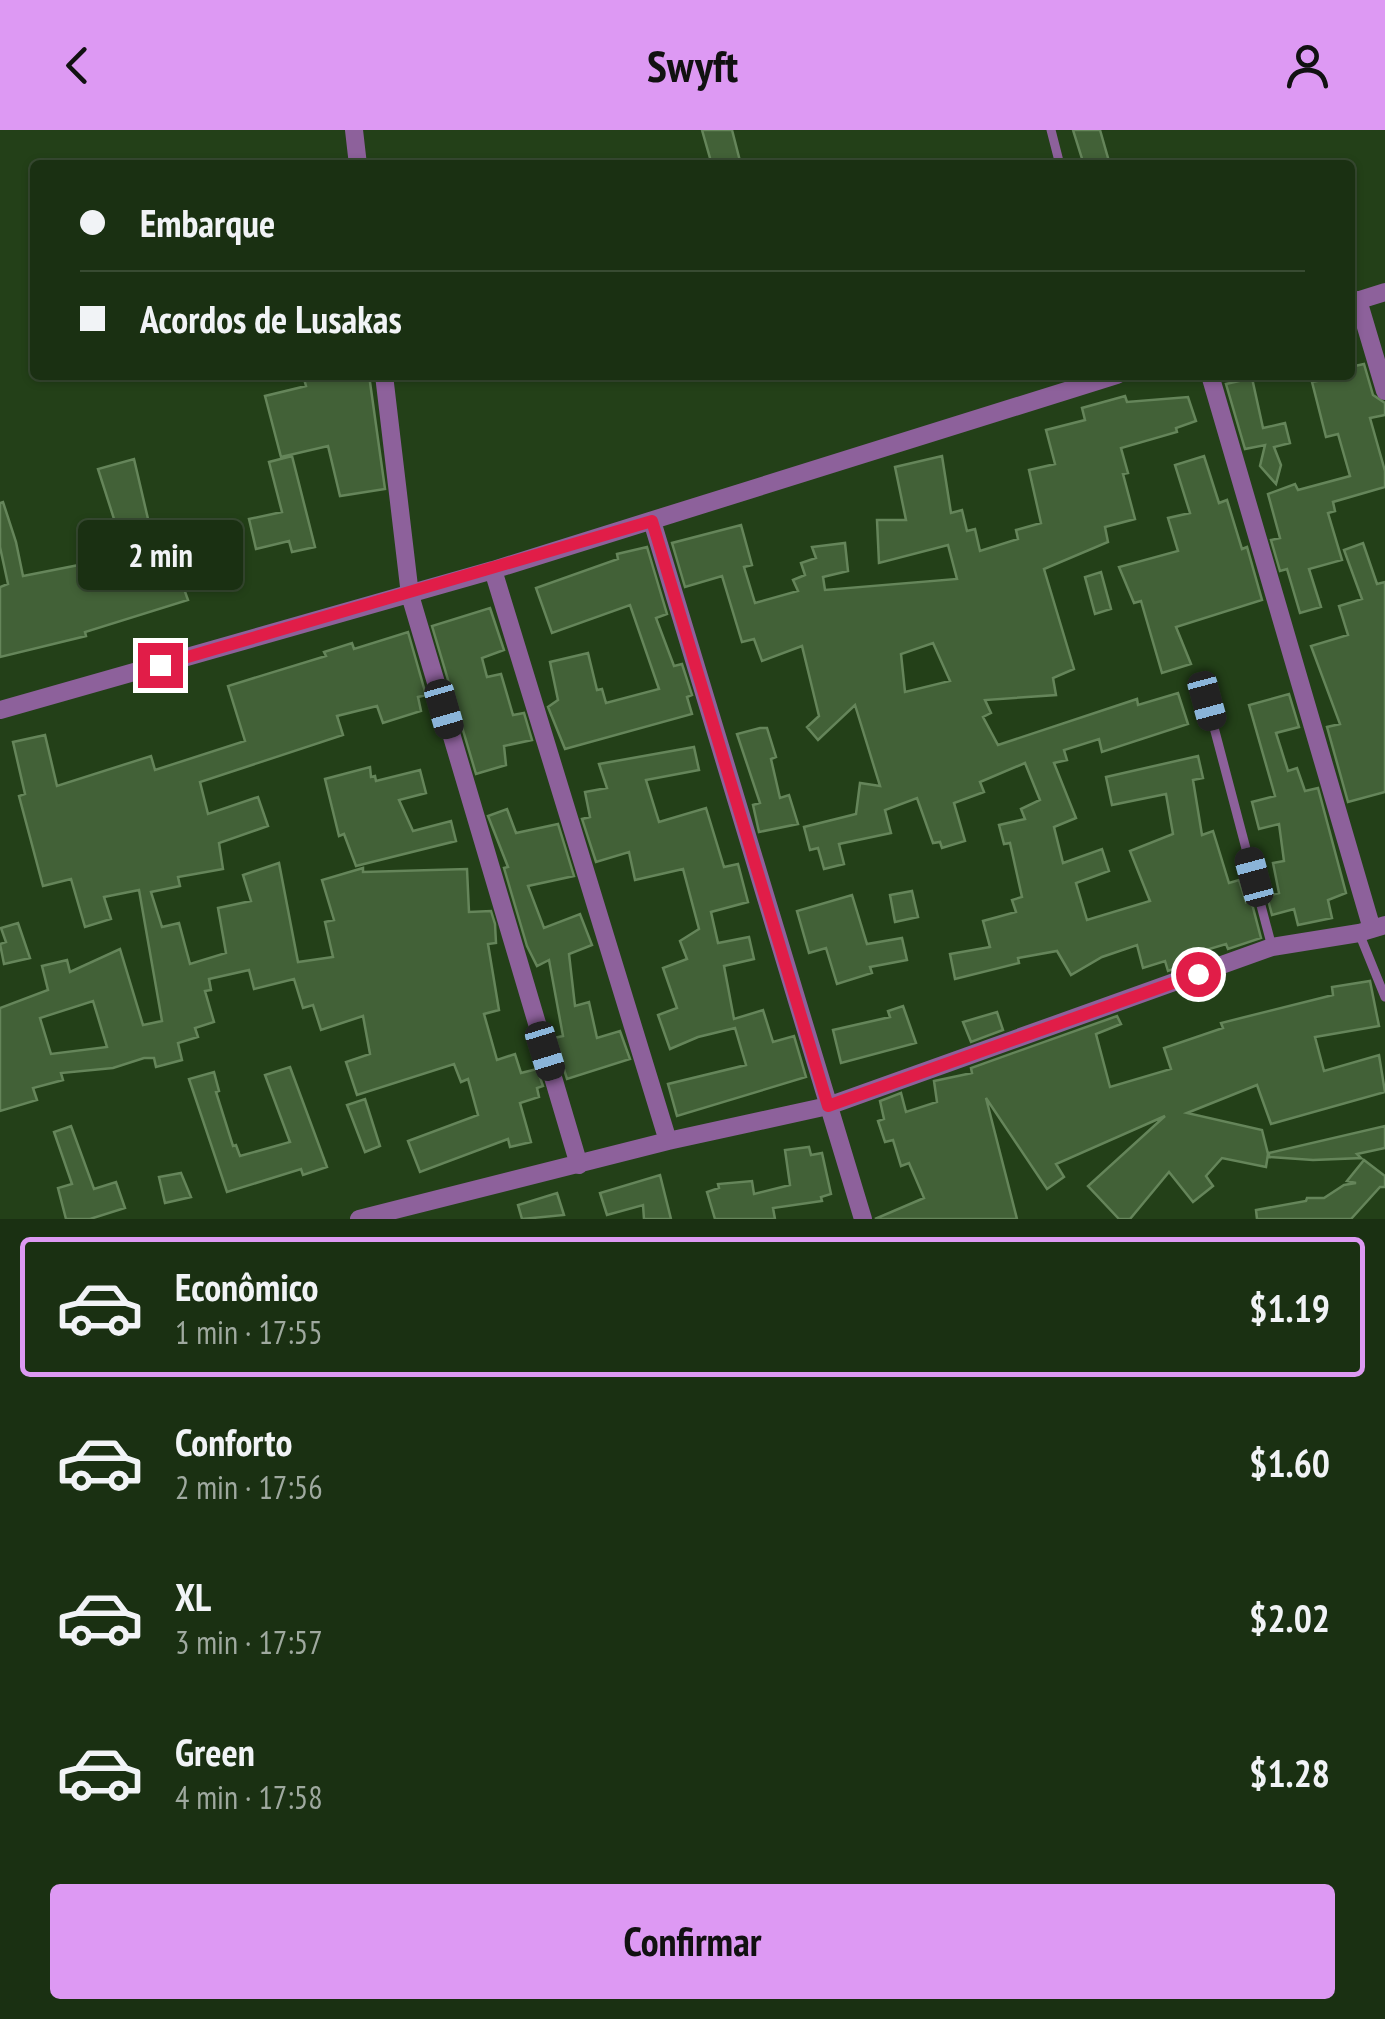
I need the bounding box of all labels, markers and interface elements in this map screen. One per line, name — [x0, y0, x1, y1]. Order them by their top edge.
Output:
text: Swyft — [647, 36, 738, 94]
icon: back — [50, 38, 105, 93]
icon: person — [1280, 38, 1335, 93]
text: Embarque — [140, 198, 275, 247]
text: Acordos de Lusakas — [140, 294, 402, 343]
callout: 2 min — [78, 520, 242, 590]
text: 2 min — [128, 534, 193, 576]
route end — [138, 643, 183, 688]
car — [1185, 668, 1229, 734]
car — [421, 676, 467, 742]
car — [1232, 844, 1276, 910]
route start — [1176, 952, 1221, 997]
car — [522, 1018, 568, 1084]
icon: car — [55, 1262, 145, 1352]
text: Econômico — [175, 1262, 319, 1311]
text: $1.19 — [1249, 1283, 1330, 1332]
text: 1 min · 17:55 — [175, 1311, 323, 1353]
icon: car — [55, 1417, 145, 1507]
text: Conforto — [175, 1417, 292, 1466]
text: $1.60 — [1249, 1438, 1330, 1487]
text: 2 min · 17:56 — [175, 1466, 323, 1508]
icon: car — [55, 1572, 145, 1662]
text: XL — [175, 1572, 211, 1621]
text: $2.02 — [1249, 1593, 1330, 1642]
text: 3 min · 17:57 — [175, 1621, 323, 1663]
icon: car — [55, 1727, 145, 1817]
text: Green — [175, 1727, 255, 1776]
text: $1.28 — [1249, 1748, 1330, 1797]
text: 4 min · 17:58 — [175, 1776, 323, 1818]
button: Confirmar — [50, 1884, 1335, 1999]

